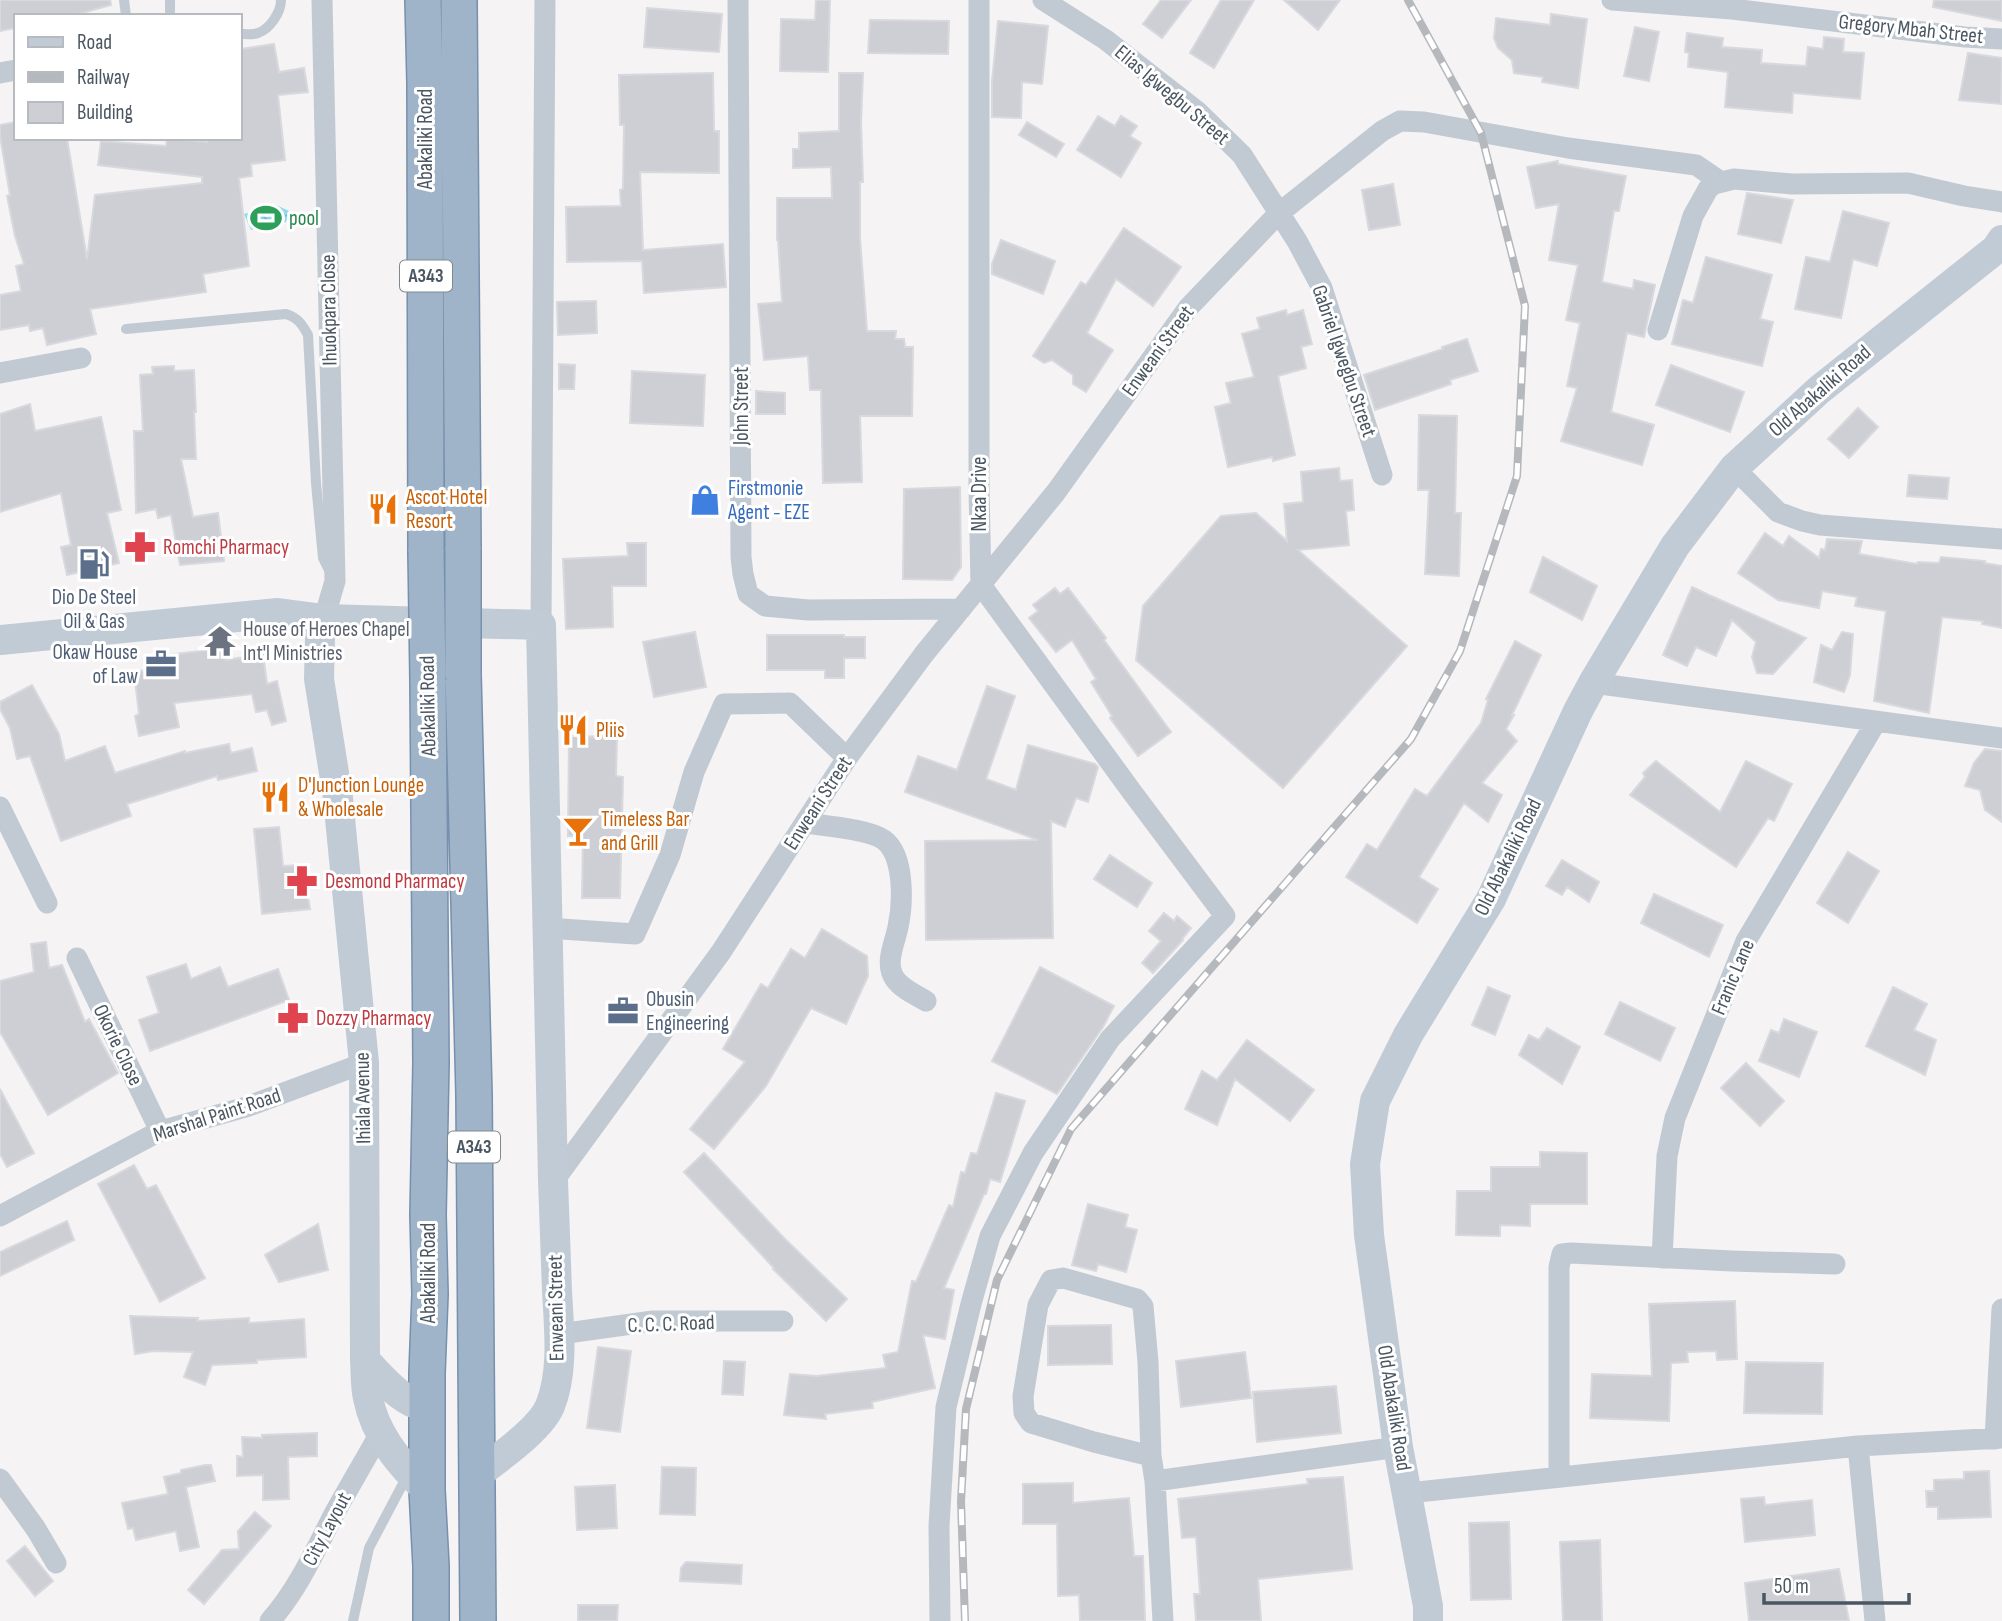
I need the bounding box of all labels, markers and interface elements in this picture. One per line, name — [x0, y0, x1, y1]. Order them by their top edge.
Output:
street label: Gregory Mbah Street — [1837, 9, 1985, 49]
legend — [14, 14, 242, 140]
text: Road — [77, 30, 112, 55]
street label: Elias Igwegbu Street — [1110, 40, 1234, 150]
text: Railway — [77, 65, 130, 90]
street label: Abakaliki Road — [413, 89, 438, 190]
text: Building — [77, 100, 133, 125]
sports icon: pool — [249, 201, 283, 235]
place label: pool — [289, 206, 319, 231]
street label: Ihuokpara Close — [316, 254, 342, 366]
road number: A343 — [400, 260, 452, 292]
street label: Gabriel Igwegbu Street — [1306, 282, 1382, 440]
street label: Enweani Street — [1117, 301, 1199, 401]
street label: Old Abakaliki Road — [1764, 340, 1876, 442]
street label: John Street — [729, 367, 754, 446]
street label: Nkaa Drive — [967, 457, 992, 531]
place label: Firstmonie Agent - EZE — [727, 476, 810, 525]
shop icon: Firstmonie Agent - EZE — [688, 483, 722, 517]
place label: Ascot Hotel Resort — [405, 485, 487, 534]
restaurant icon: Ascot Hotel Resort — [366, 492, 400, 526]
pharmacy icon: Romchi Pharmacy — [123, 530, 157, 564]
place label: Romchi Pharmacy — [163, 535, 289, 560]
fuel station icon: Dio De Steel Oil & Gas — [77, 547, 111, 581]
place label: Dio De Steel Oil & Gas — [52, 585, 136, 634]
place label: House of Heroes Chapel Int'l Ministries — [243, 617, 410, 666]
temple icon: House of Heroes Chapel Int'l Ministries — [203, 624, 237, 658]
place label: Okaw House of Law — [52, 640, 138, 689]
office icon: Okaw House of Law — [144, 647, 178, 681]
street label: Abakaliki Road — [415, 655, 441, 758]
restaurant icon: Pliis — [556, 713, 590, 747]
place label: Pliis — [596, 718, 625, 743]
street label: Enweani Street — [779, 752, 857, 854]
place label: D'Junction Lounge & Wholesale — [298, 773, 424, 822]
restaurant icon: D'Junction Lounge & Wholesale — [258, 780, 292, 814]
street label: Old Abakaliki Road — [1469, 794, 1547, 920]
place label: Timeless Bar and Grill — [601, 807, 689, 856]
bar icon: Timeless Bar and Grill — [561, 814, 595, 848]
pharmacy icon: Desmond Pharmacy — [285, 864, 319, 898]
place label: Desmond Pharmacy — [325, 869, 465, 894]
street label: Franic Lane — [1706, 935, 1760, 1019]
place label: Obusin Engineering — [646, 987, 729, 1036]
office icon: Obusin Engineering — [606, 994, 640, 1028]
street label: Okorie Close — [88, 1000, 148, 1090]
pharmacy icon: Dozzy Pharmacy — [276, 1001, 310, 1035]
place label: Dozzy Pharmacy — [316, 1006, 431, 1031]
street label: Ihiala Avenue — [350, 1052, 376, 1144]
street label: Marshal Paint Road — [150, 1083, 284, 1147]
road number: A343 — [448, 1132, 500, 1162]
street label: Abakaliki Road — [416, 1223, 441, 1324]
street label: Enweani Street — [543, 1255, 569, 1361]
street label: C. C. C. Road — [627, 1310, 715, 1338]
street label: Old Abakaliki Road — [1372, 1343, 1416, 1473]
street label: City Layout — [297, 1488, 357, 1570]
scale bar — [1764, 1562, 1909, 1606]
text: 50 m — [1774, 1574, 1809, 1599]

